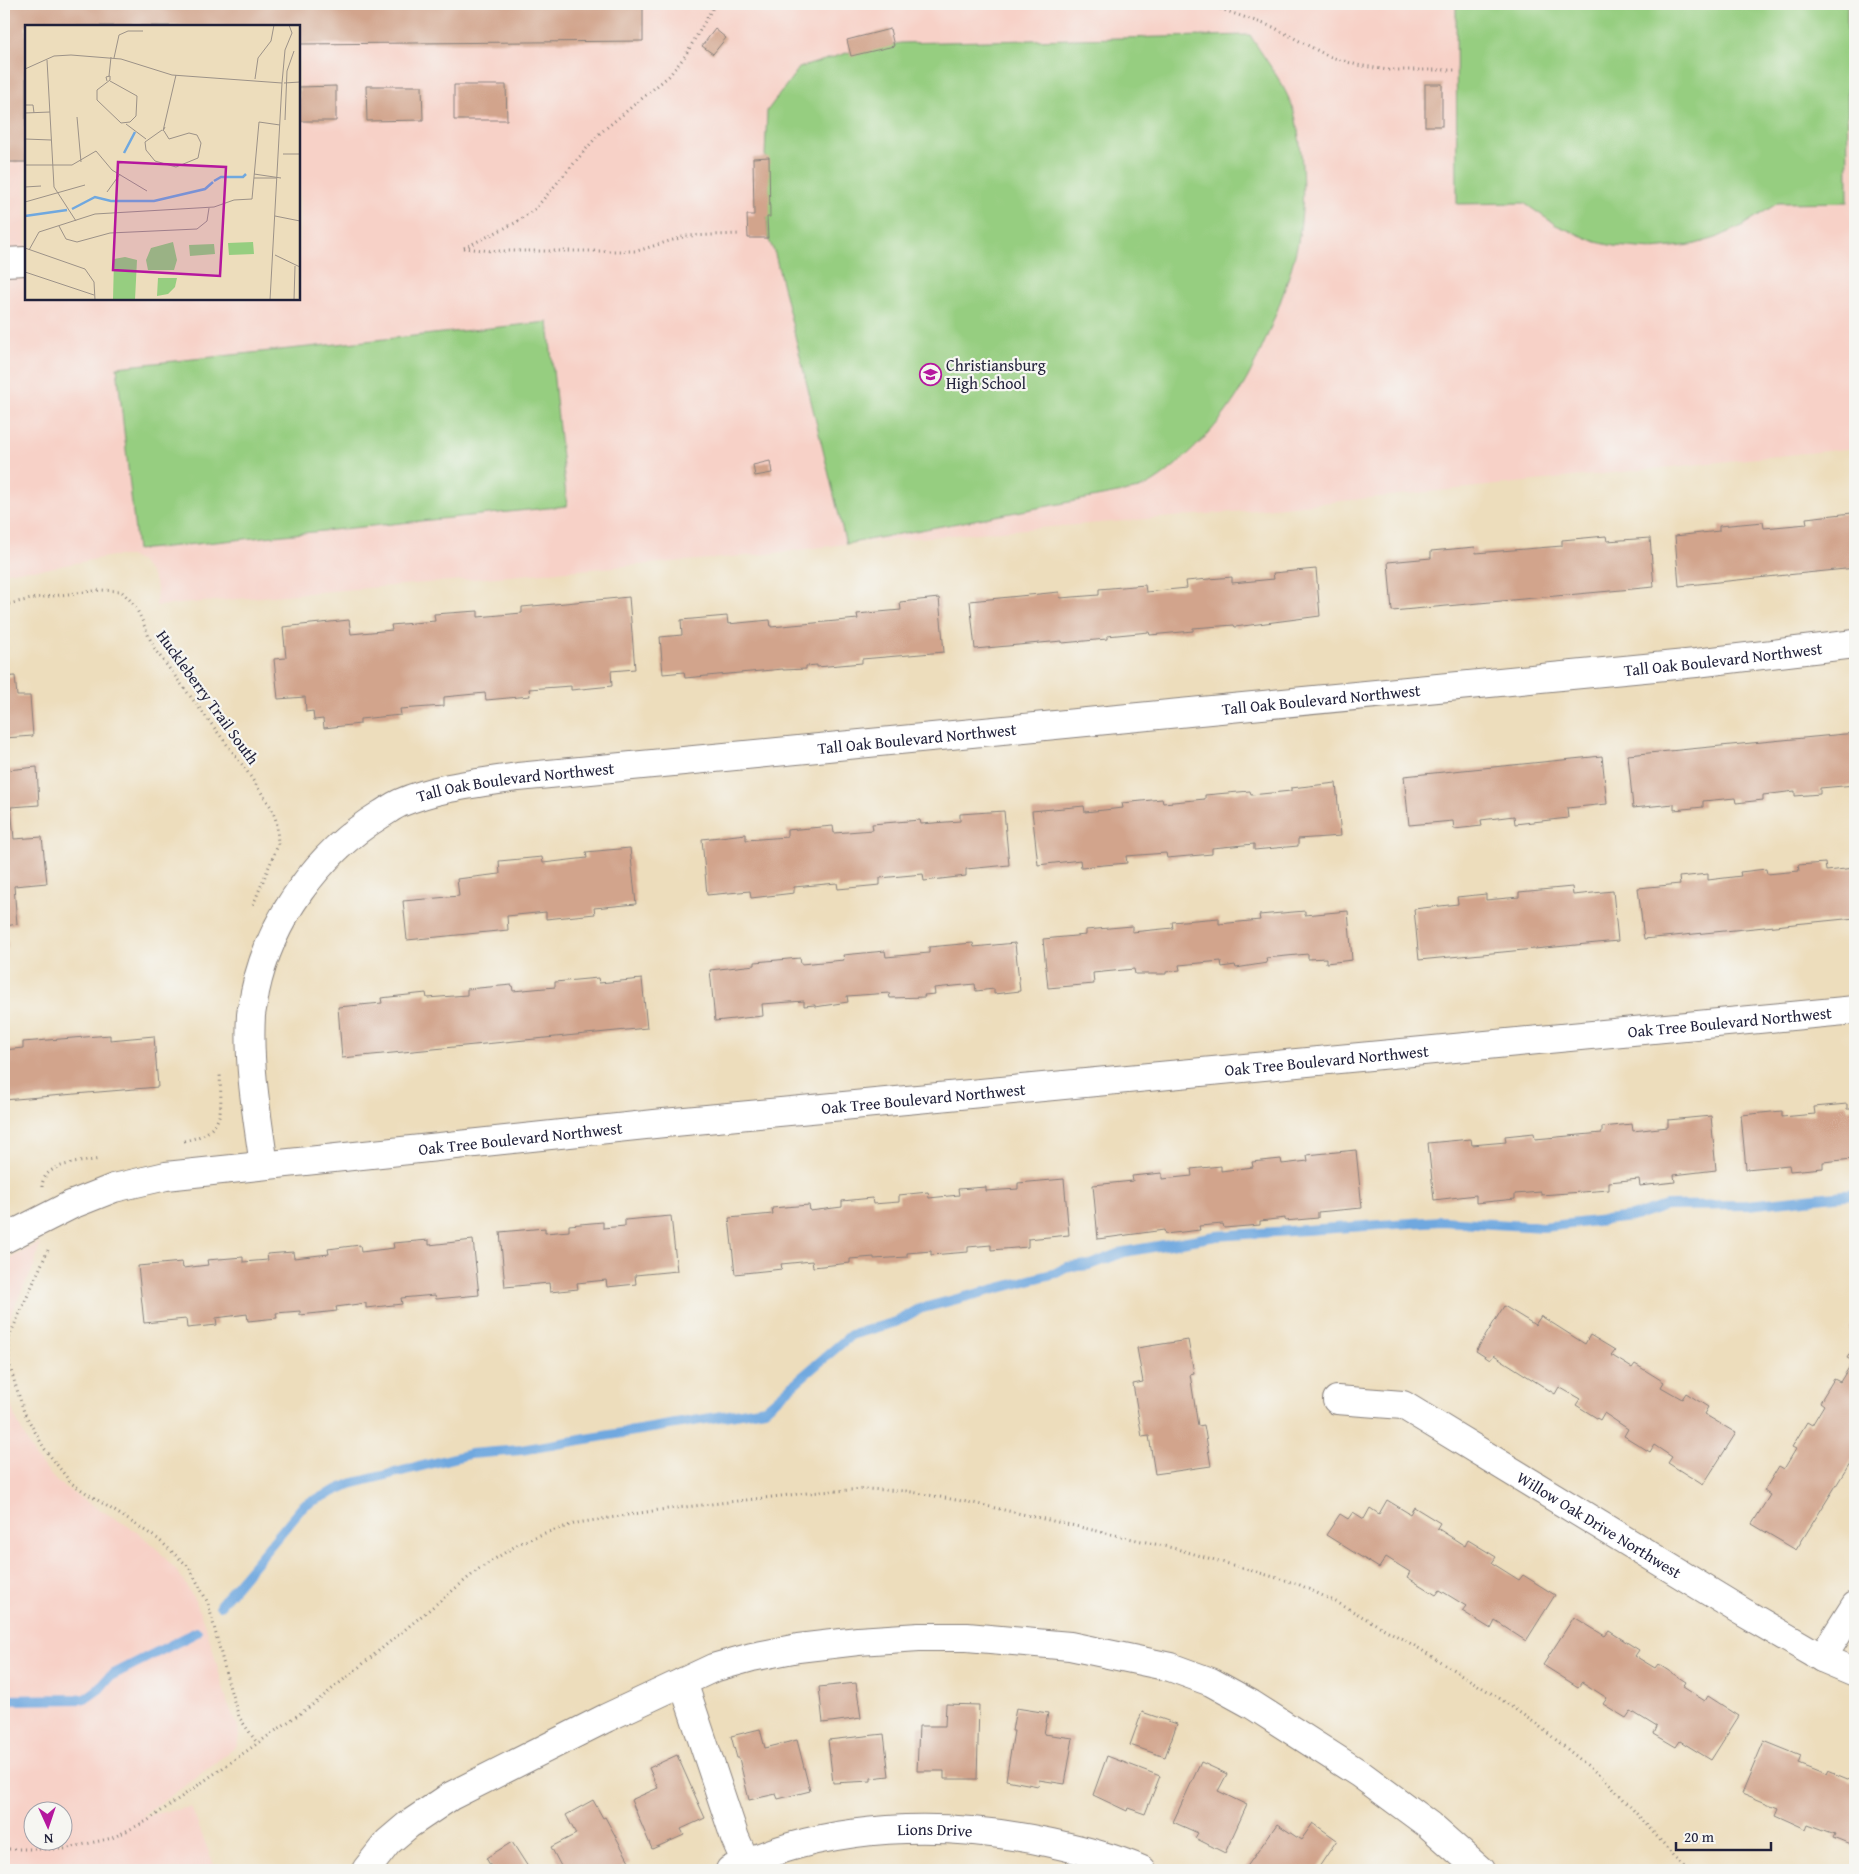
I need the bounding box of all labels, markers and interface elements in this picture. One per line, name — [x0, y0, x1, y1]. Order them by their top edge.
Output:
inset map — [25, 25, 300, 300]
place label: Christiansburg High School — [946, 353, 1046, 395]
school or university icon: Christiansburg High School — [918, 362, 942, 386]
street label: Huckleberry Trail South — [151, 625, 265, 769]
street label: Tall Oak Boulevard Northwest — [1623, 636, 1824, 682]
street label: Tall Oak Boulevard Northwest — [1221, 678, 1422, 721]
street label: Tall Oak Boulevard Northwest — [817, 717, 1018, 760]
street label: Tall Oak Boulevard Northwest — [413, 756, 616, 808]
street label: Oak Tree Boulevard Northwest — [1627, 1000, 1833, 1044]
street label: Oak Tree Boulevard Northwest — [1223, 1038, 1430, 1082]
street label: Oak Tree Boulevard Northwest — [820, 1077, 1027, 1120]
street label: Oak Tree Boulevard Northwest — [417, 1115, 624, 1161]
street label: Willow Oak Drive Northwest — [1512, 1465, 1686, 1584]
north arrow — [22, 1802, 72, 1852]
street label: Lions Drive — [897, 1817, 974, 1843]
scale bar — [1676, 1819, 1772, 1851]
text: 20 m — [1684, 1826, 1715, 1847]
text: N — [43, 1829, 54, 1849]

